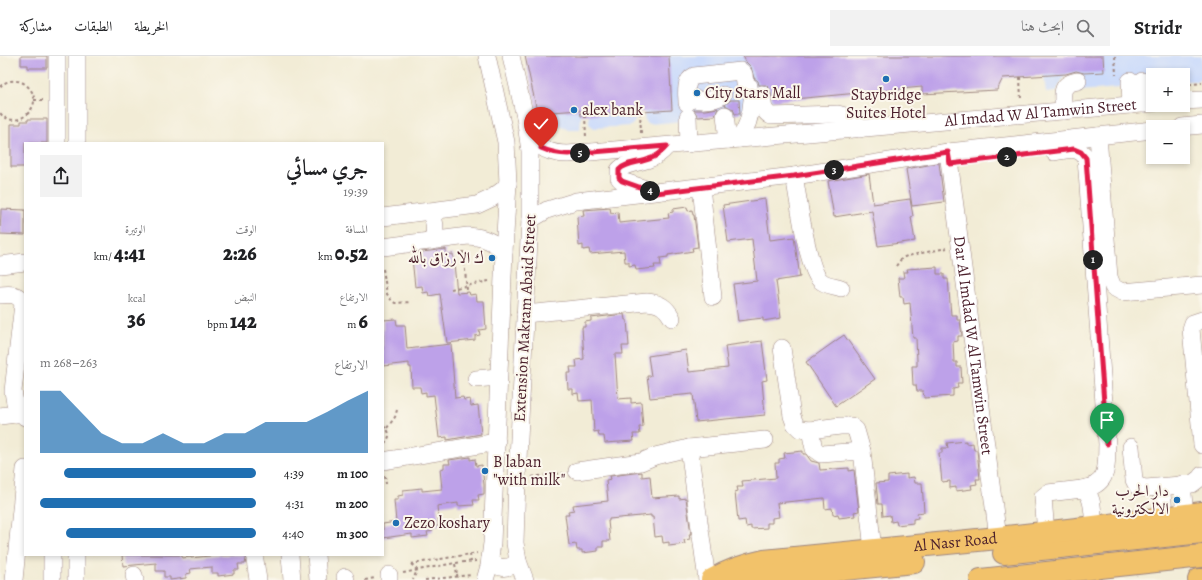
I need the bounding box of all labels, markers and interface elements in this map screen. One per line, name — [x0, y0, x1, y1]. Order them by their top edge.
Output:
search box — [830, 10, 1110, 46]
text: Stridr — [1134, 15, 1182, 41]
text: ابحث هنا — [1021, 16, 1064, 36]
text: مشاركة — [20, 17, 52, 36]
text: الطبقات — [74, 17, 112, 36]
text: الخريطة — [134, 17, 168, 36]
icon: search — [1074, 17, 1096, 39]
map controls — [1146, 68, 1190, 164]
button: + — [1146, 68, 1190, 112]
marker: Staybridge Suites Hotel — [881, 74, 891, 84]
place label: City Stars Mall — [705, 82, 800, 104]
place label: Staybridge Suites Hotel — [846, 84, 926, 124]
marker: City Stars Mall — [692, 88, 702, 98]
street label: Al Imdad W Al Tamwin Street — [943, 93, 1137, 132]
place label: alex bank — [582, 99, 643, 121]
marker: alex bank — [569, 105, 579, 115]
pin — [524, 107, 558, 148]
icon: check — [530, 113, 552, 135]
button: − — [1146, 120, 1190, 164]
pin: 5 — [570, 143, 590, 163]
text: 5 — [578, 145, 582, 160]
pin: 2 — [997, 147, 1017, 167]
text: 2 — [1004, 149, 1010, 164]
text: جري مسائي — [286, 153, 368, 183]
button: share — [40, 155, 82, 197]
pin: 3 — [824, 160, 844, 180]
text: 3 — [832, 162, 836, 177]
pin: 4 — [640, 181, 660, 201]
text: 19:39 — [343, 183, 368, 200]
text: 4 — [647, 183, 653, 198]
street label: Extension Makram Abaid Street — [509, 214, 541, 422]
text: الوتيرة — [125, 222, 145, 237]
text: الوقت — [236, 222, 257, 237]
text: المسافة — [346, 222, 368, 237]
street label: Dar Al Imdad W Al Tamwin Street — [948, 235, 998, 456]
text: 4:41 — [114, 240, 145, 267]
text: 2:26 — [223, 240, 257, 267]
text: 0.52 — [335, 240, 368, 267]
place label: ك الارزاق بالله — [408, 245, 484, 269]
text: /km — [94, 249, 114, 264]
text: km — [318, 249, 335, 264]
pin: 1 — [1083, 250, 1103, 270]
text: 1 — [1091, 252, 1095, 267]
marker: ك الارزاق بالله — [487, 253, 497, 263]
text: النبض — [234, 290, 257, 305]
text: الارتفاع — [339, 290, 368, 305]
text: kcal — [128, 291, 145, 306]
text: 36 — [127, 306, 145, 333]
text: 142 — [230, 308, 257, 335]
text: 6 — [359, 308, 368, 335]
text: bpm — [207, 317, 230, 332]
text: m — [347, 317, 359, 332]
text: 263–268 m — [40, 354, 97, 371]
text: الارتفاع — [334, 356, 368, 373]
pin — [1090, 403, 1124, 444]
icon: arrive — [1096, 409, 1118, 431]
place label: B laban "with milk" — [493, 451, 566, 491]
text: 4:39 — [284, 465, 304, 482]
text: 100 m — [337, 465, 368, 482]
marker: B laban "with milk" — [480, 466, 490, 476]
place label: دار الحرب الالكترونية — [1112, 480, 1169, 520]
text: 4:31 — [285, 495, 304, 512]
text: 200 m — [335, 495, 368, 512]
marker: دار الحرب الالكترونية — [1172, 495, 1182, 505]
place label: Zezo koshary — [404, 512, 491, 534]
marker: Zezo koshary — [391, 518, 401, 528]
text: 4:40 — [282, 525, 304, 542]
text: 300 m — [336, 525, 368, 542]
street label: Al Nasr Road — [912, 527, 999, 557]

